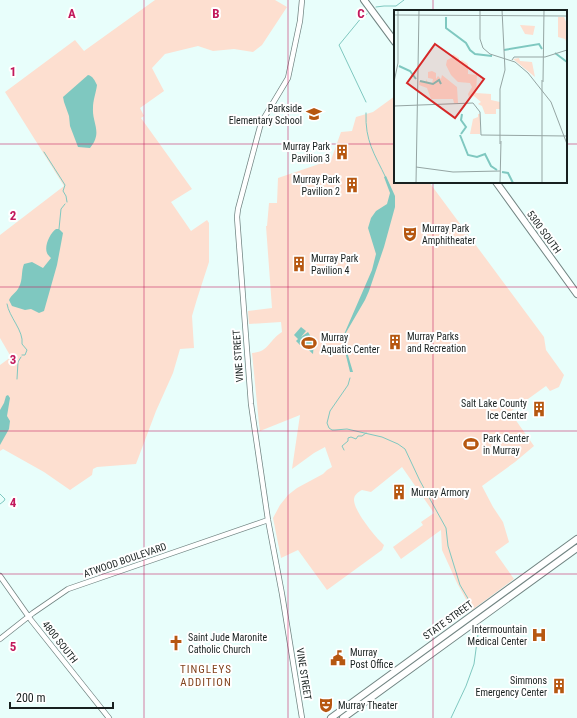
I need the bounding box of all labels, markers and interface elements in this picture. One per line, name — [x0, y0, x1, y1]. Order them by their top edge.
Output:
text: A — [68, 6, 76, 21]
text: B — [212, 6, 220, 21]
text: C — [357, 6, 365, 21]
inset map — [394, 10, 567, 183]
text: 1 — [10, 64, 16, 79]
place label: Parkside Elementary School — [229, 103, 302, 126]
school or university icon: Parkside Elementary School — [305, 105, 323, 123]
place label: Murray Park Pavilion 3 — [283, 141, 330, 164]
building icon: Murray Park Pavilion 3 — [333, 143, 351, 161]
place label: Murray Park Pavilion 2 — [293, 174, 340, 197]
building icon: Murray Park Pavilion 2 — [343, 176, 361, 194]
text: 2 — [10, 208, 17, 223]
street label: 5300 SOUTH — [525, 208, 563, 256]
place label: Murray Park Amphitheater — [422, 223, 475, 246]
theatre icon: Murray Park Amphitheater — [401, 225, 419, 243]
place label: Murray Park Pavilion 4 — [311, 253, 359, 276]
building icon: Murray Park Pavilion 4 — [290, 255, 308, 273]
street label: VINE STREET — [231, 329, 245, 383]
place label: Murray Parks and Recreation — [407, 331, 466, 354]
place label: Murray Aquatic Center — [321, 332, 379, 355]
building icon: Murray Parks and Recreation — [386, 333, 404, 351]
sports icon: Murray Aquatic Center — [300, 334, 318, 352]
text: 3 — [10, 352, 16, 367]
place label: Salt Lake County Ice Center — [461, 398, 527, 421]
building icon: Salt Lake County Ice Center — [530, 400, 548, 418]
place label: Park Center in Murray — [483, 433, 529, 456]
sports icon: Park Center in Murray — [462, 435, 480, 453]
building icon: Murray Armory — [390, 483, 408, 501]
place label: Murray Armory — [411, 487, 469, 498]
text: 4 — [10, 495, 17, 510]
street label: ATWOOD BOULEVARD — [82, 541, 168, 579]
street label: STATE STREET — [421, 598, 475, 642]
street label: 4800 SOUTH — [40, 619, 80, 665]
place label: Intermountain Medical Center — [468, 624, 527, 647]
hospital icon: Intermountain Medical Center — [530, 626, 548, 644]
place label: Saint Jude Maronite Catholic Church — [188, 632, 267, 655]
church icon: Saint Jude Maronite Catholic Church — [167, 634, 185, 652]
text: 5 — [10, 639, 17, 654]
street label: VINE STREET — [294, 647, 314, 701]
place label: Murray Post Office — [350, 647, 393, 670]
public building icon: Murray Post Office — [329, 649, 347, 667]
district label: TINGLEYS ADDITION — [180, 663, 232, 689]
place label: Simmons Emergency Center — [475, 675, 547, 698]
building icon: Simmons Emergency Center — [550, 677, 568, 695]
scale bar — [10, 684, 113, 710]
text: 200 m — [16, 691, 46, 705]
theatre icon: Murray Theater — [317, 696, 335, 714]
place label: Murray Theater — [338, 700, 397, 711]

